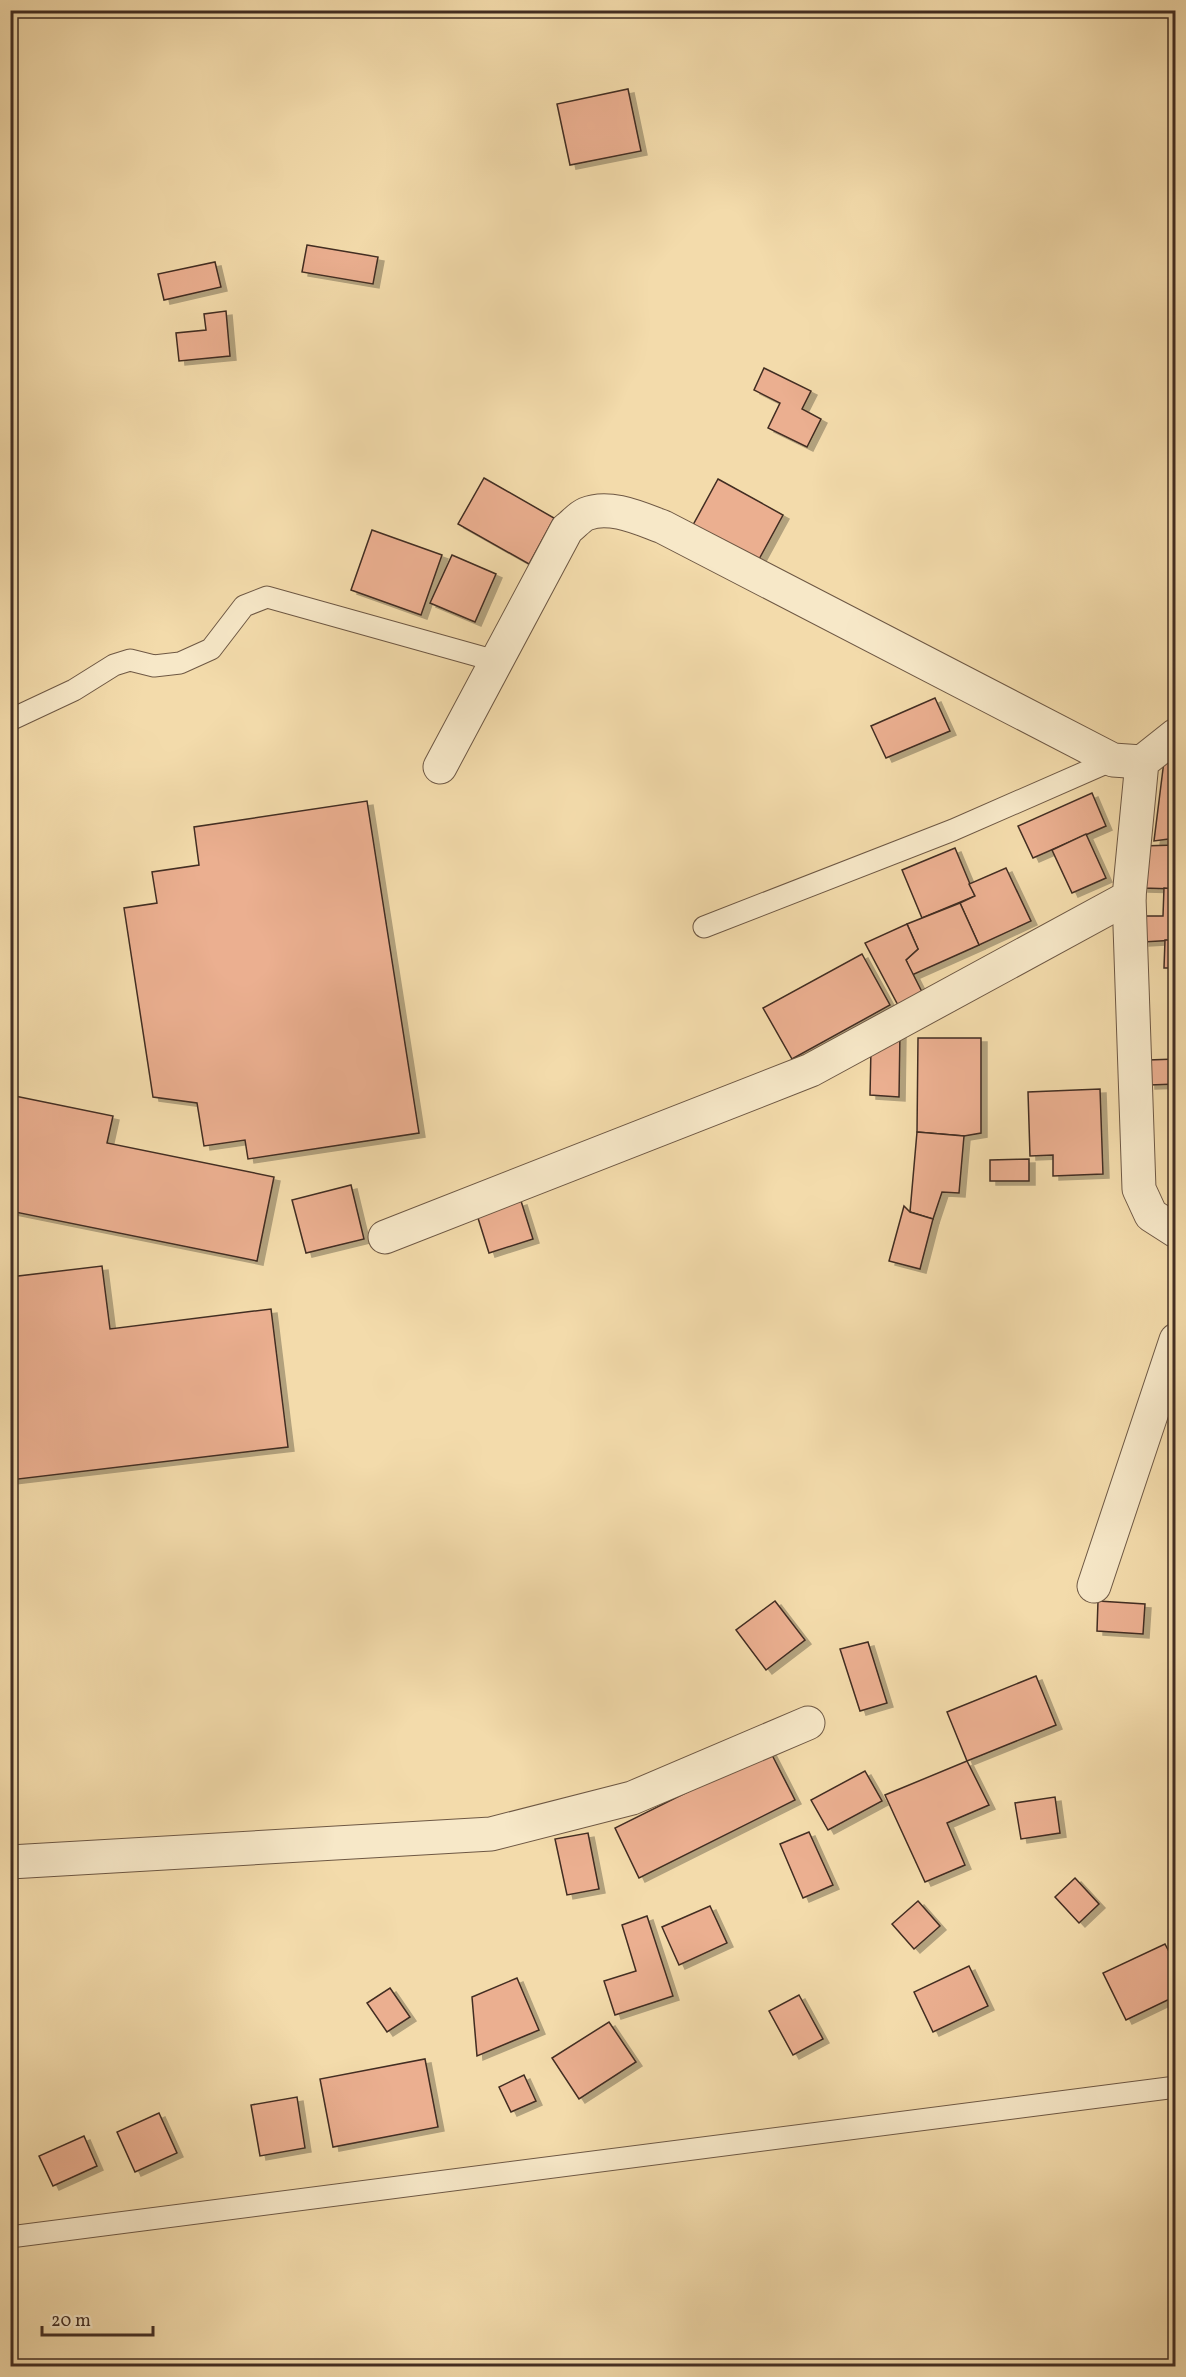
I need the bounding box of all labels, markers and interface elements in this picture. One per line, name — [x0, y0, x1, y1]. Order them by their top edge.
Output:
scale bar — [42, 2299, 153, 2337]
text: 20 m — [51, 2309, 91, 2334]

